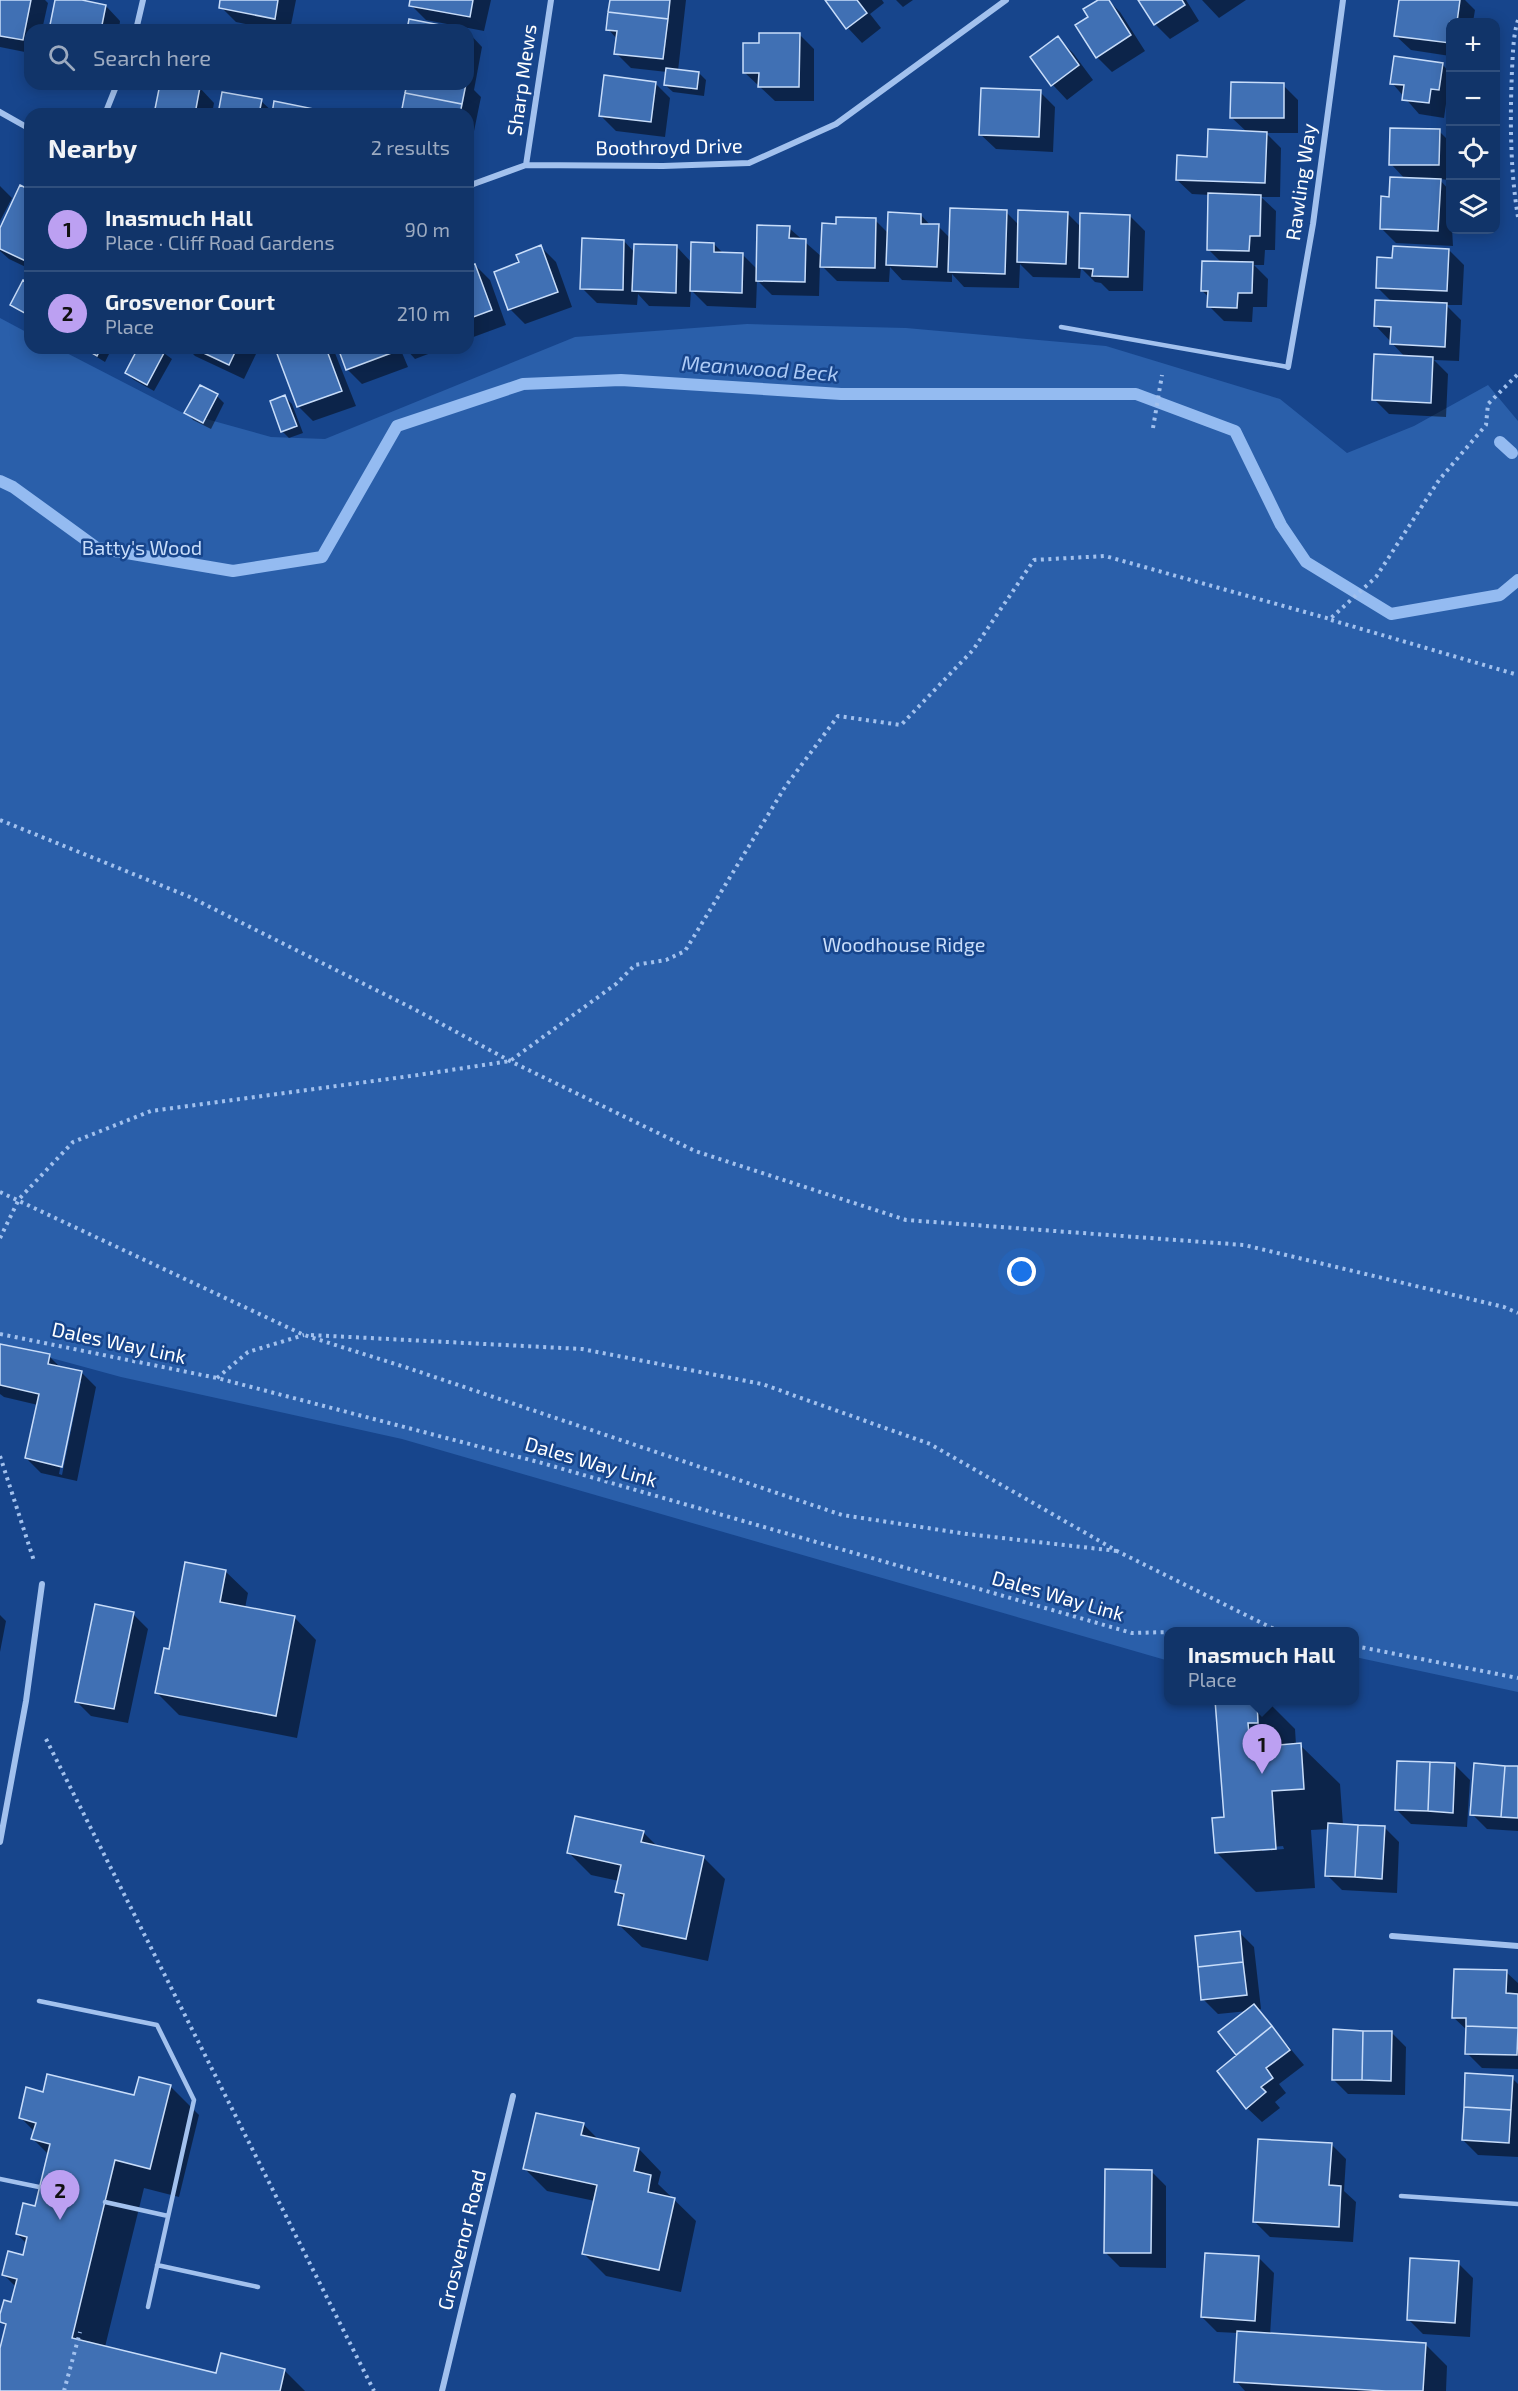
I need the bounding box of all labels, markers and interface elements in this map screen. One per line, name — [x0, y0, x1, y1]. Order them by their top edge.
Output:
map controls — [1446, 18, 1500, 234]
button: + — [1446, 18, 1500, 72]
street label: Sharp Mews — [501, 22, 541, 137]
search box — [24, 24, 474, 90]
icon: search — [45, 41, 78, 74]
text: Search here — [93, 44, 211, 70]
button: − — [1446, 72, 1500, 126]
street label: Rawling Way — [1280, 121, 1320, 242]
button: locate — [1446, 126, 1500, 180]
text: Nearby — [48, 132, 137, 163]
street label: Boothroyd Drive — [595, 133, 743, 159]
text: 2 results — [371, 135, 450, 159]
button: layers — [1446, 180, 1500, 234]
text: Inasmuch Hall — [105, 204, 253, 230]
text: 1 — [63, 217, 72, 241]
text: 90 m — [405, 217, 450, 241]
text: Place · Cliff Road Gardens — [105, 230, 335, 254]
text: Grosvenor Court — [105, 288, 275, 314]
text: 2 — [62, 301, 73, 325]
text: 210 m — [397, 301, 450, 325]
text: Place — [105, 314, 154, 338]
water label: Meanwood Beck — [681, 350, 840, 385]
park label: Batty's Wood — [82, 535, 202, 559]
park label: Woodhouse Ridge — [822, 932, 986, 956]
your location — [1007, 1257, 1036, 1286]
street label: Dales Way Link — [50, 1316, 189, 1368]
street label: Dales Way Link — [522, 1431, 660, 1491]
street label: Dales Way Link — [989, 1565, 1127, 1625]
popup — [1164, 1627, 1359, 1705]
text: Inasmuch Hall — [1188, 1641, 1335, 1667]
text: Place — [1188, 1667, 1237, 1691]
pin: 1 — [1242, 1724, 1282, 1774]
street label: Grosvenor Road — [432, 2167, 490, 2313]
pin: 2 — [40, 2170, 80, 2220]

